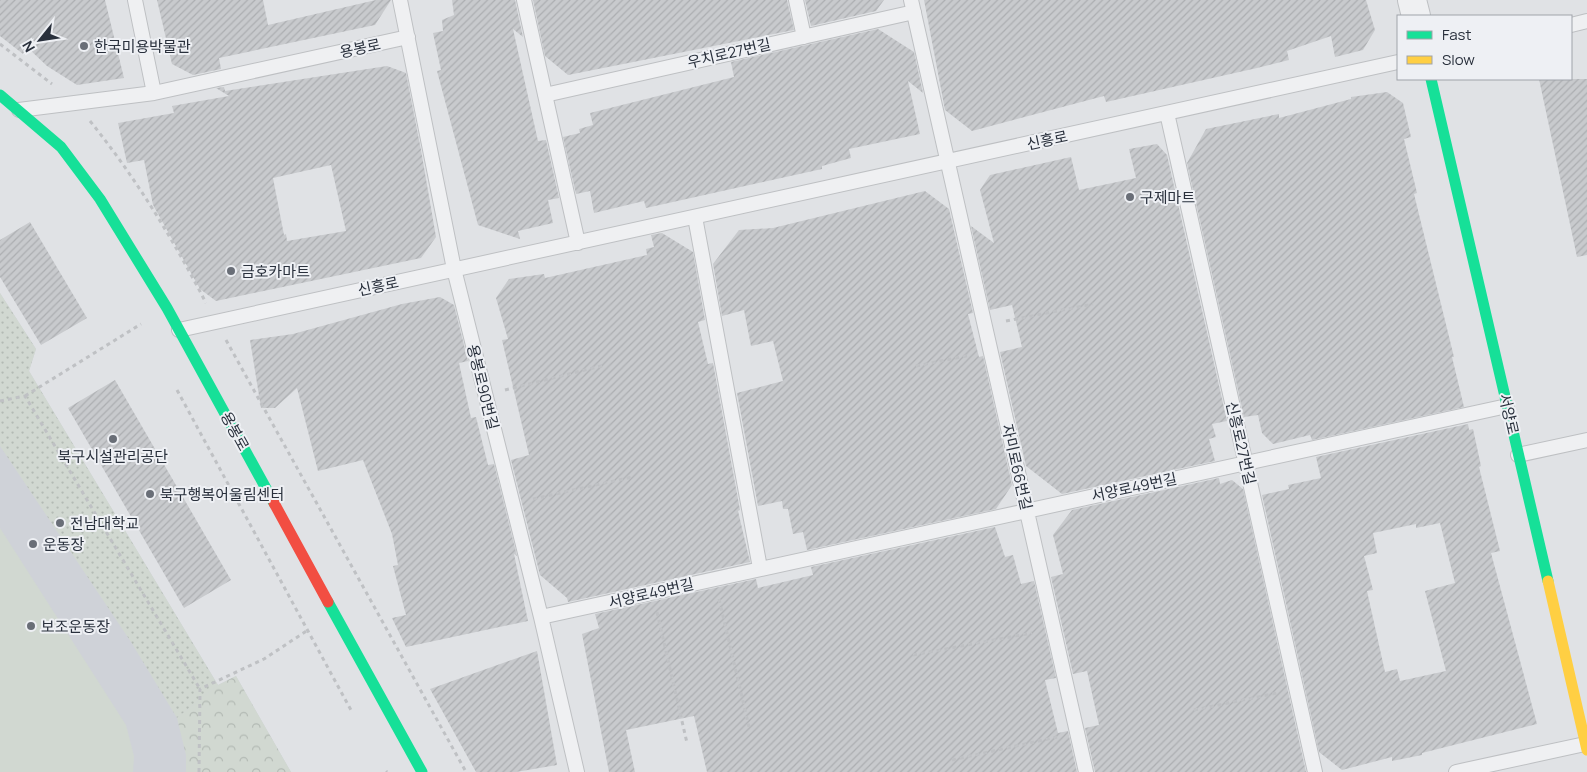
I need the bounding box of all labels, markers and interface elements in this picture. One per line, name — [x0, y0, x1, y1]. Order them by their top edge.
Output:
north arrow — [15, 15, 65, 65]
legend — [1397, 15, 1572, 80]
text: Fast — [1442, 24, 1471, 45]
street label: 용봉로 — [338, 33, 382, 63]
street label: 우치로27번길 — [685, 33, 773, 73]
place label: 한국미용박물관 — [94, 36, 191, 57]
text: N — [18, 38, 39, 56]
marker: 한국미용박물관 — [78, 40, 90, 52]
text: Slow — [1442, 49, 1475, 70]
street label: 신흥로 — [1025, 125, 1069, 155]
place label: 구제마트 — [1140, 187, 1195, 208]
marker: 구제마트 — [1124, 191, 1136, 203]
place label: 금호카마트 — [241, 261, 310, 282]
marker: 금호카마트 — [225, 265, 237, 277]
street label: 신흥로 — [356, 271, 400, 301]
street label: 용봉로90번길 — [462, 342, 504, 432]
street label: 서양로 — [1494, 391, 1524, 437]
street label: 신흥로27번길 — [1221, 399, 1261, 487]
street label: 용봉로 — [216, 408, 254, 454]
street label: 자미로66번길 — [997, 422, 1037, 512]
marker: 북구시설관리공단 — [107, 433, 119, 445]
place label: 북구시설관리공단 — [58, 446, 168, 467]
street label: 서양로49번길 — [1089, 468, 1179, 506]
place label: 북구행복어울림센터 — [160, 484, 284, 505]
marker: 북구행복어울림센터 — [144, 488, 156, 500]
place label: 전남대학교 — [70, 513, 139, 534]
marker: 전남대학교 — [54, 517, 66, 529]
place label: 운동장 — [43, 534, 85, 555]
marker: 운동장 — [27, 538, 39, 550]
street label: 서양로49번길 — [606, 573, 696, 613]
place label: 보조운동장 — [41, 616, 110, 637]
marker: 보조운동장 — [25, 620, 37, 632]

